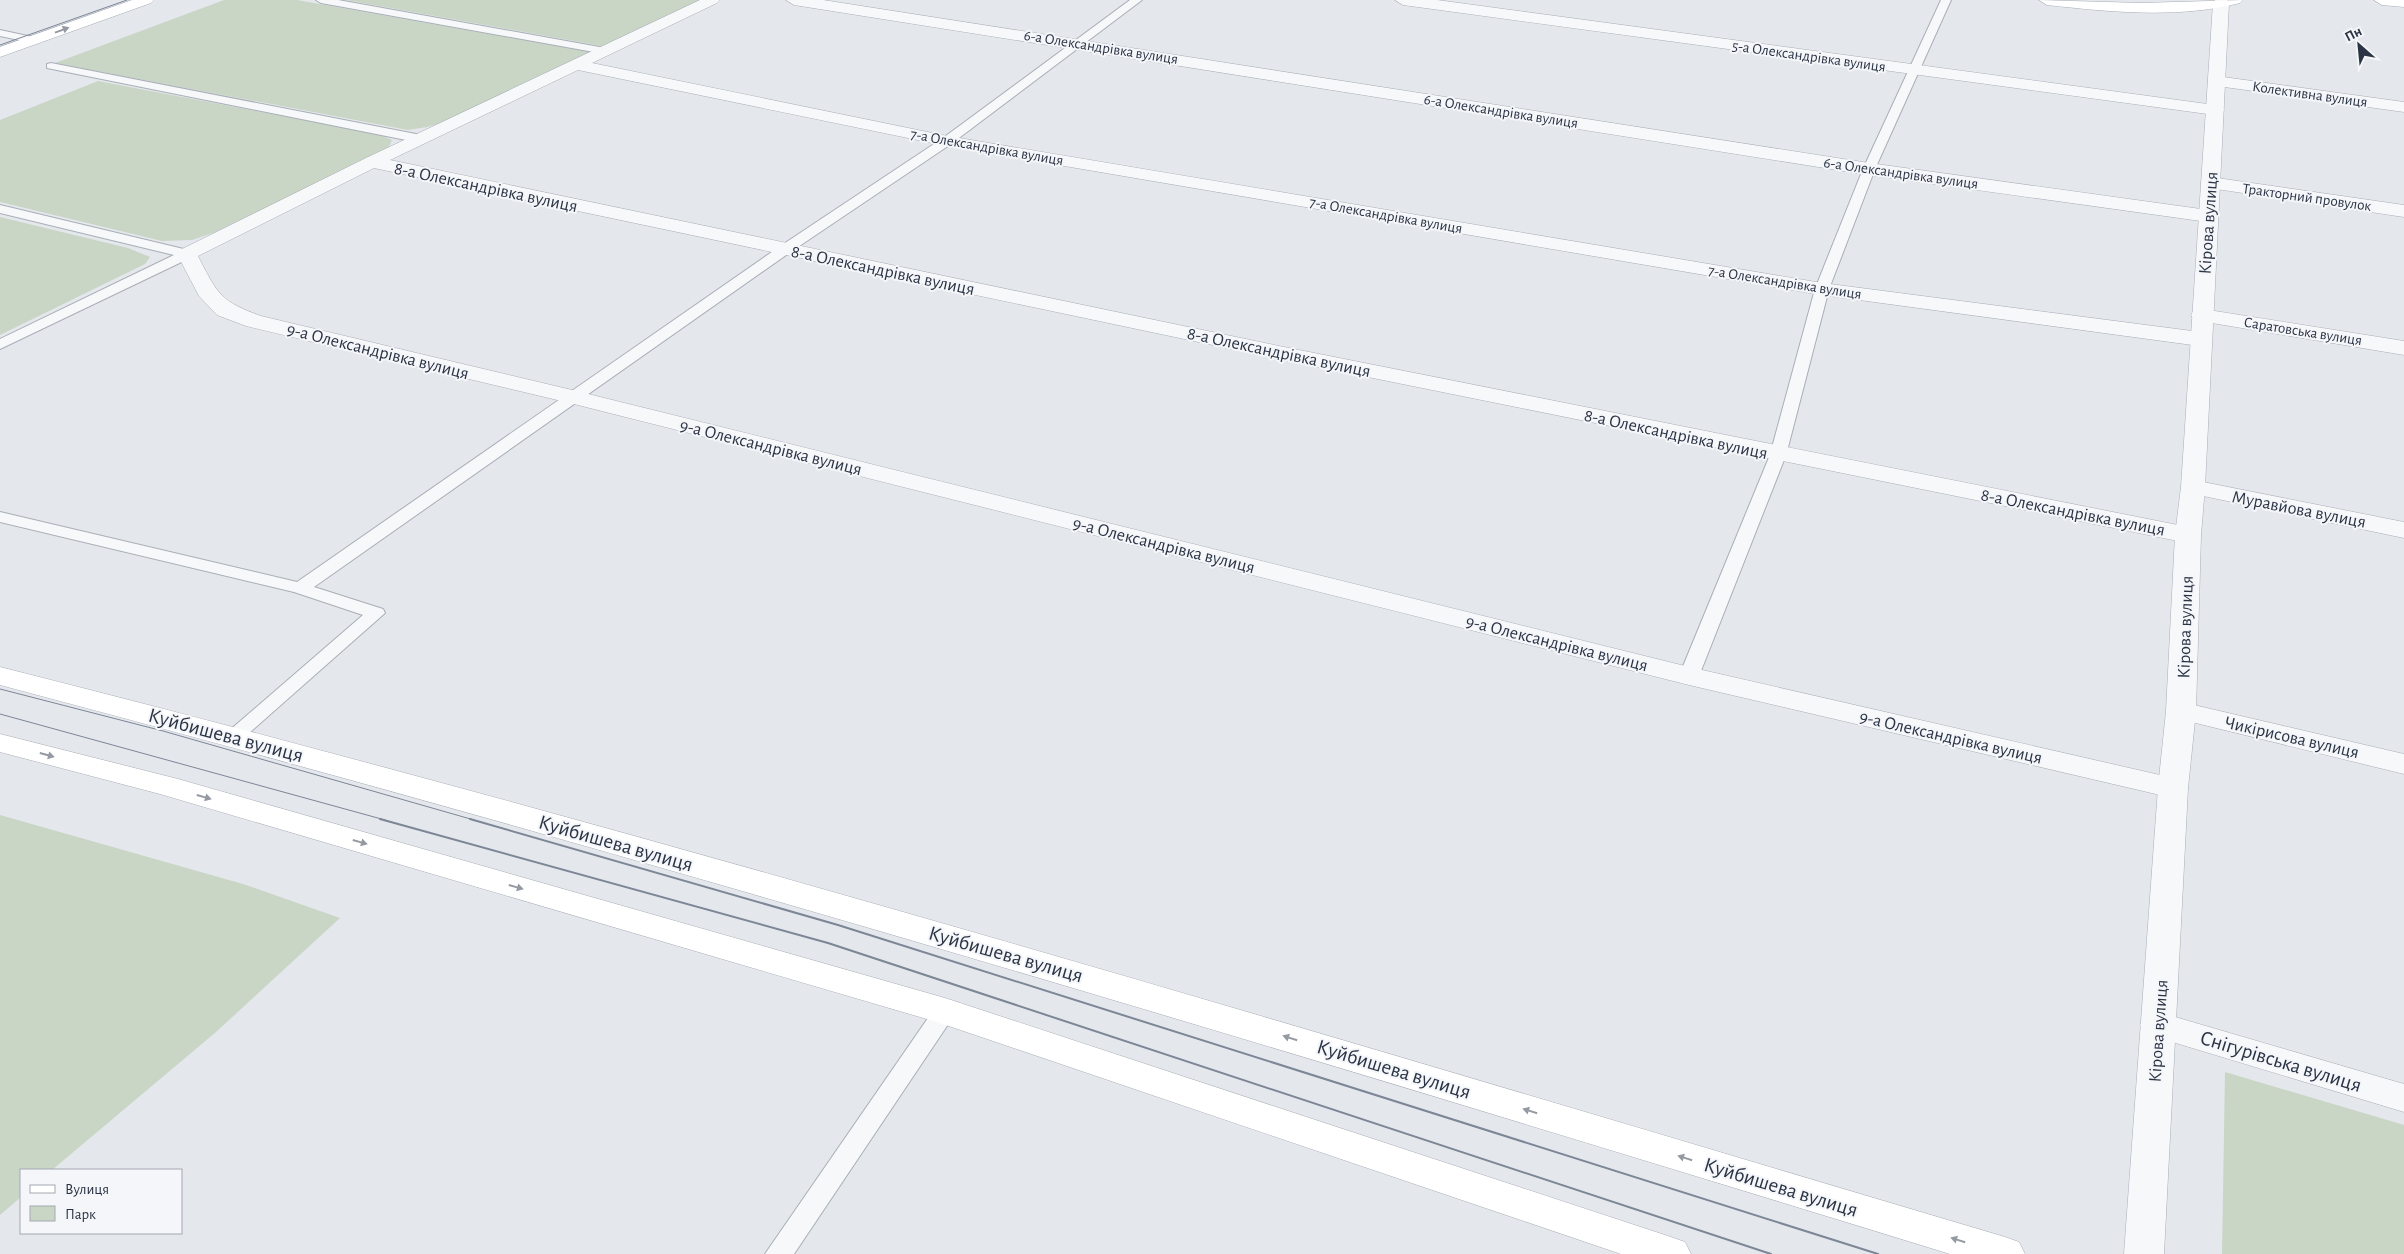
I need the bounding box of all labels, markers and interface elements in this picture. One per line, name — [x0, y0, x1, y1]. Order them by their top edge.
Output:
north arrow — [2334, 20, 2384, 70]
text: Пн — [2343, 24, 2364, 44]
one-way arrow — [55, 26, 70, 33]
street label: 6-а Олександрівка вулиця — [1023, 28, 1179, 67]
street label: 5-а Олександрівка вулиця — [1731, 38, 1887, 75]
street label: Колективна вулиця — [2251, 79, 2369, 110]
street label: 6-а Олександрівка вулиця — [1423, 92, 1579, 131]
street label: 7-а Олександрівка вулиця — [909, 127, 1065, 168]
street label: 6-а Олександрівка вулиця — [1823, 155, 1979, 192]
street label: 8-а Олександрівка вулиця — [392, 160, 579, 216]
street label: Кірова вулиця — [2196, 171, 2222, 275]
street label: Тракторний провулок — [2242, 181, 2372, 214]
street label: 7-а Олександрівка вулиця — [1308, 195, 1464, 236]
street label: 8-а Олександрівка вулиця — [789, 243, 976, 299]
street label: 7-а Олександрівка вулиця — [1707, 263, 1863, 302]
street label: Саратовська вулиця — [2243, 315, 2363, 348]
street label: 9-а Олександрівка вулиця — [285, 321, 471, 383]
street label: 8-а Олександрівка вулиця — [1185, 325, 1372, 381]
street label: 8-а Олександрівка вулиця — [1582, 407, 1769, 463]
street label: 9-а Олександрівка вулиця — [678, 417, 864, 479]
street label: 8-а Олександрівка вулиця — [1979, 486, 2166, 540]
street label: Муравйова вулиця — [2230, 488, 2367, 532]
street label: 9-а Олександрівка вулиця — [1071, 515, 1257, 577]
street label: Кірова вулиця — [2175, 575, 2197, 679]
street label: 9-а Олександрівка вулиця — [1464, 613, 1650, 675]
street label: Куйбишева вулиця — [146, 705, 306, 766]
street label: 9-а Олександрівка вулиця — [1858, 708, 2044, 768]
street label: Чикірисова вулиця — [2223, 714, 2361, 762]
one-way arrow — [40, 751, 55, 759]
one-way arrow — [197, 794, 212, 802]
street label: Куйбишева вулиця — [536, 811, 696, 876]
one-way arrow — [353, 839, 368, 847]
one-way arrow — [509, 884, 524, 892]
street label: Куйбишева вулиця — [926, 922, 1086, 987]
street label: Кірова вулиця — [2146, 979, 2172, 1083]
street label: Снігурівська вулиця — [2198, 1027, 2364, 1096]
one-way arrow — [1283, 1034, 1298, 1042]
street label: Куйбишева вулиця — [1314, 1036, 1473, 1103]
one-way arrow — [1522, 1106, 1537, 1114]
one-way arrow — [1677, 1153, 1692, 1161]
street label: Куйбишева вулиця — [1701, 1154, 1860, 1221]
legend — [20, 1169, 182, 1234]
text: Вулиця — [65, 1182, 109, 1197]
text: Парк — [65, 1207, 96, 1222]
one-way arrow — [1950, 1235, 1965, 1243]

